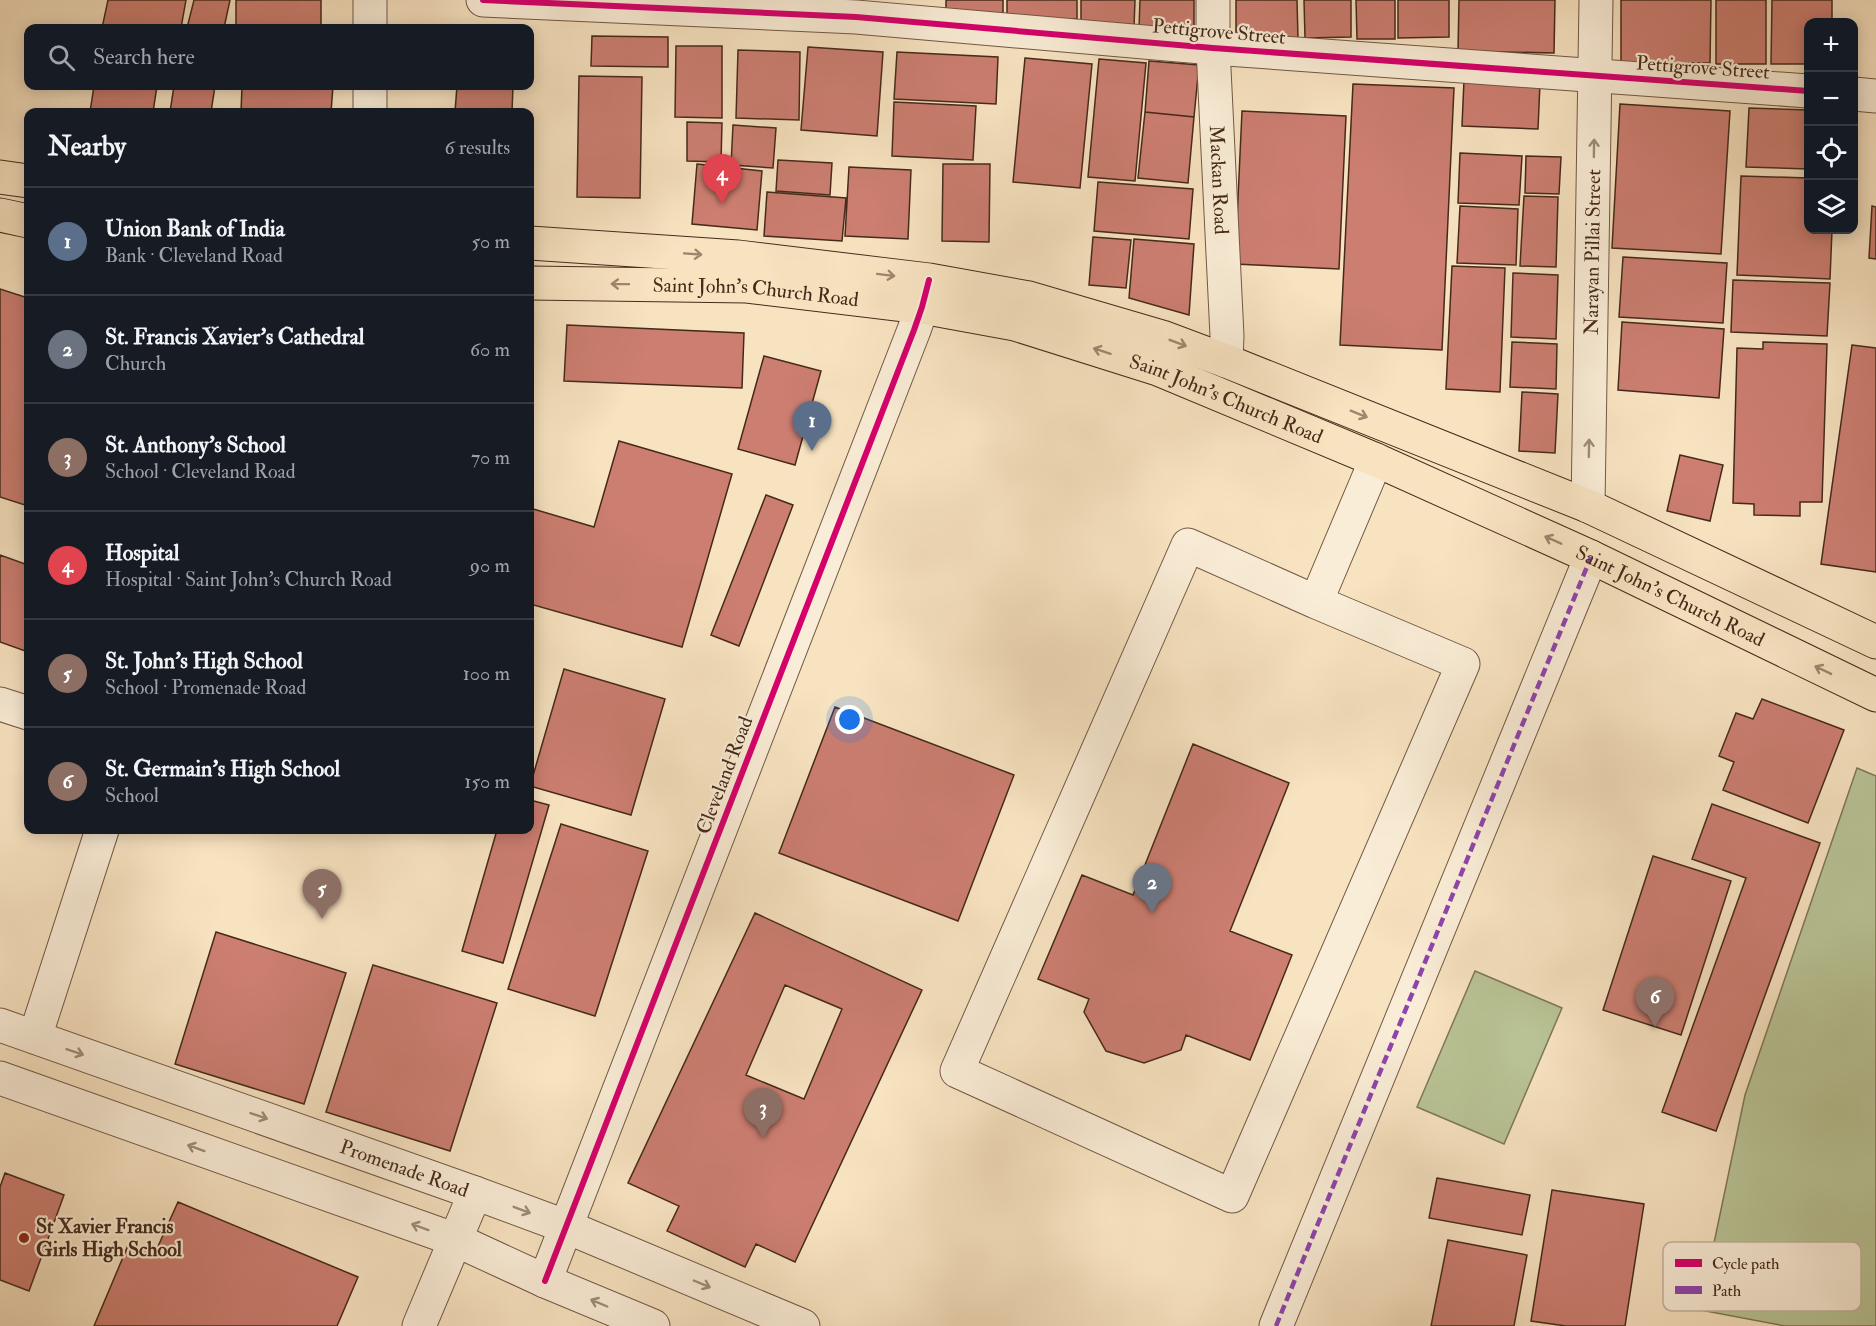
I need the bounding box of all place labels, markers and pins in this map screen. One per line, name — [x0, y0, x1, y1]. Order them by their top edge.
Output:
pin: 4 — [702, 154, 742, 204]
pin: 1 — [792, 402, 832, 451]
pin: 2 — [1132, 864, 1172, 913]
pin: 5 — [302, 870, 342, 919]
pin: 6 — [1636, 978, 1674, 1027]
pin: 3 — [744, 1088, 783, 1138]
place label: St Xavier Francis Girls High School — [36, 1214, 183, 1263]
marker: St Xavier Francis Girls High School — [17, 1231, 31, 1245]

